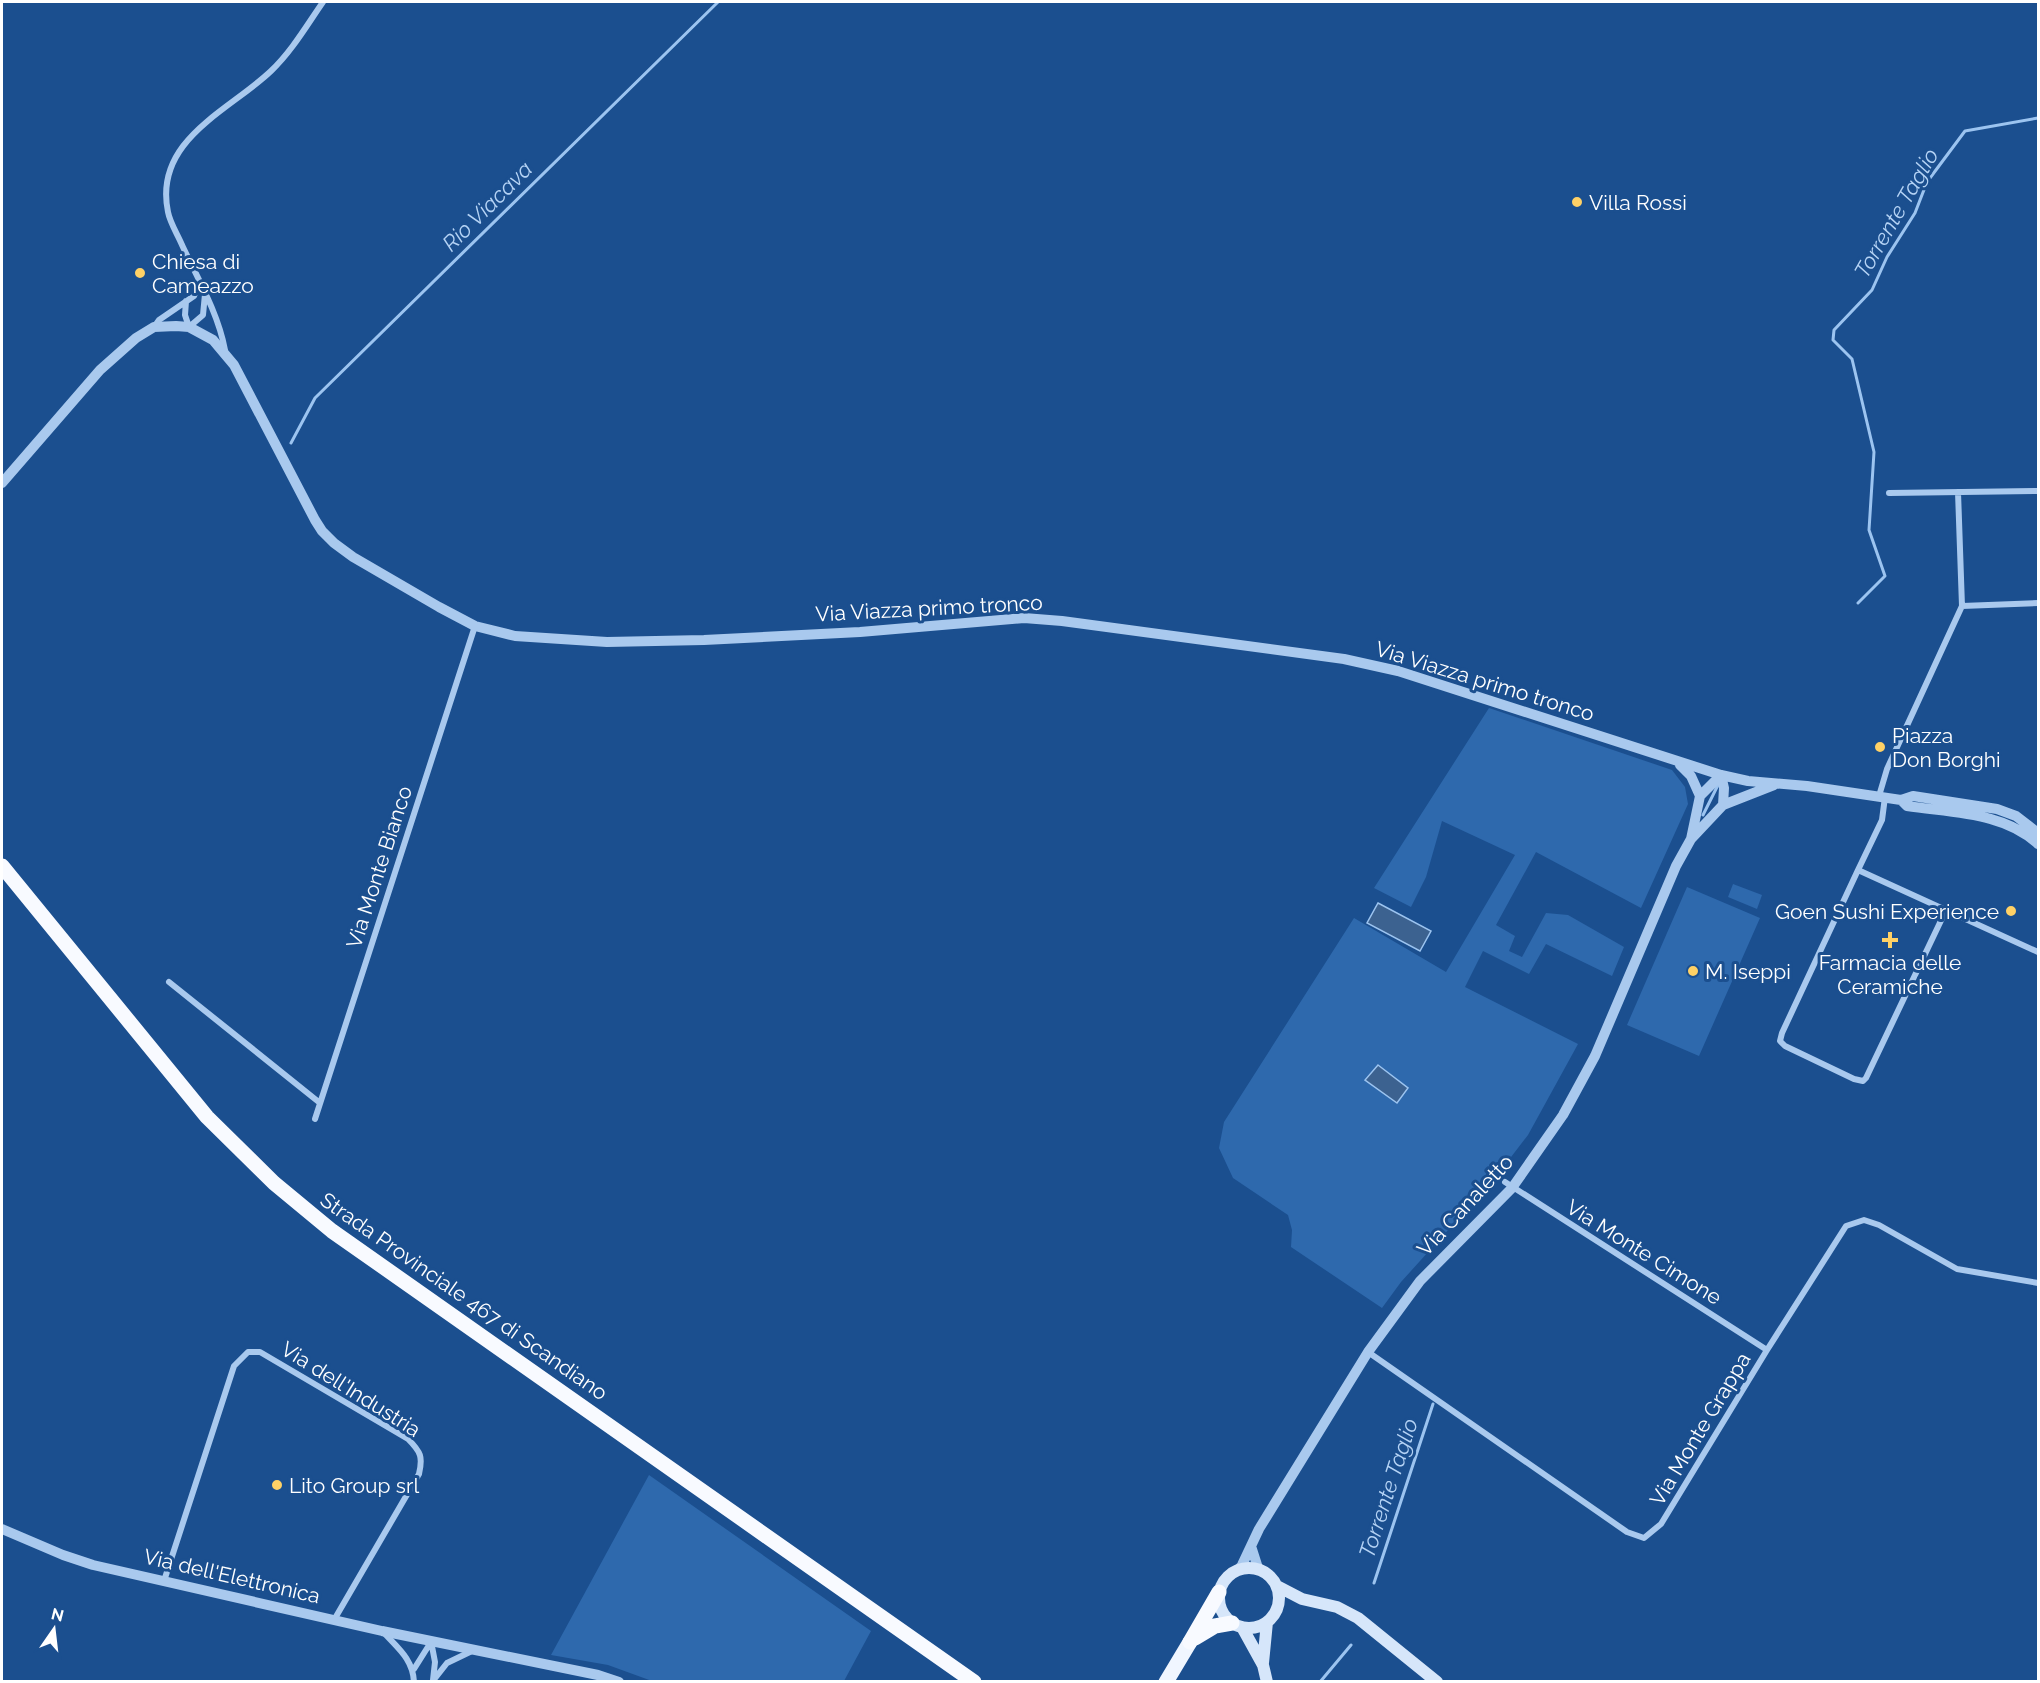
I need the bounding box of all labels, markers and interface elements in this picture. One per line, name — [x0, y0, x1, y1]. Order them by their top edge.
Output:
water label: Torrente Taglio — [1848, 144, 1944, 282]
water label: Rio Viacava — [437, 156, 537, 256]
place label: Villa Rossi — [1589, 190, 1687, 215]
marker: Villa Rossi — [1570, 195, 1584, 209]
place label: Chiesa di Cameazzo — [152, 249, 254, 298]
marker: Chiesa di Cameazzo — [133, 266, 147, 280]
street label: Via Viazza primo tronco — [815, 590, 1043, 626]
street label: Via Viazza primo tronco — [1373, 636, 1597, 726]
place label: Piazza Don Borghi — [1892, 723, 2000, 772]
marker: Piazza Don Borghi — [1873, 740, 1887, 754]
street label: Via Monte Bianco — [341, 783, 417, 951]
place label: Goen Sushi Experience — [1775, 899, 1999, 924]
marker: Goen Sushi Experience — [2004, 904, 2018, 918]
marker: Farmacia delle Ceramiche — [1883, 933, 1897, 947]
place label: Farmacia delle Ceramiche — [1819, 950, 1961, 999]
place label: M. Iseppi — [1705, 959, 1791, 984]
marker: M. Iseppi — [1686, 964, 1700, 978]
street label: Via Canaletto — [1412, 1149, 1518, 1261]
street label: Strada Provinciale 467 di Scandiano — [316, 1187, 612, 1405]
street label: Via Monte Cimone — [1562, 1194, 1726, 1310]
street label: Via dell'Industria — [277, 1336, 425, 1442]
street label: Via Monte Grappa — [1644, 1348, 1756, 1510]
water label: Torrente Taglio — [1353, 1415, 1423, 1561]
place label: Lito Group srl — [289, 1473, 419, 1498]
marker: Lito Group srl — [270, 1478, 284, 1492]
street label: Via dell'Elettronica — [141, 1544, 323, 1608]
north arrow — [24, 1599, 84, 1659]
text: N — [49, 1604, 66, 1626]

